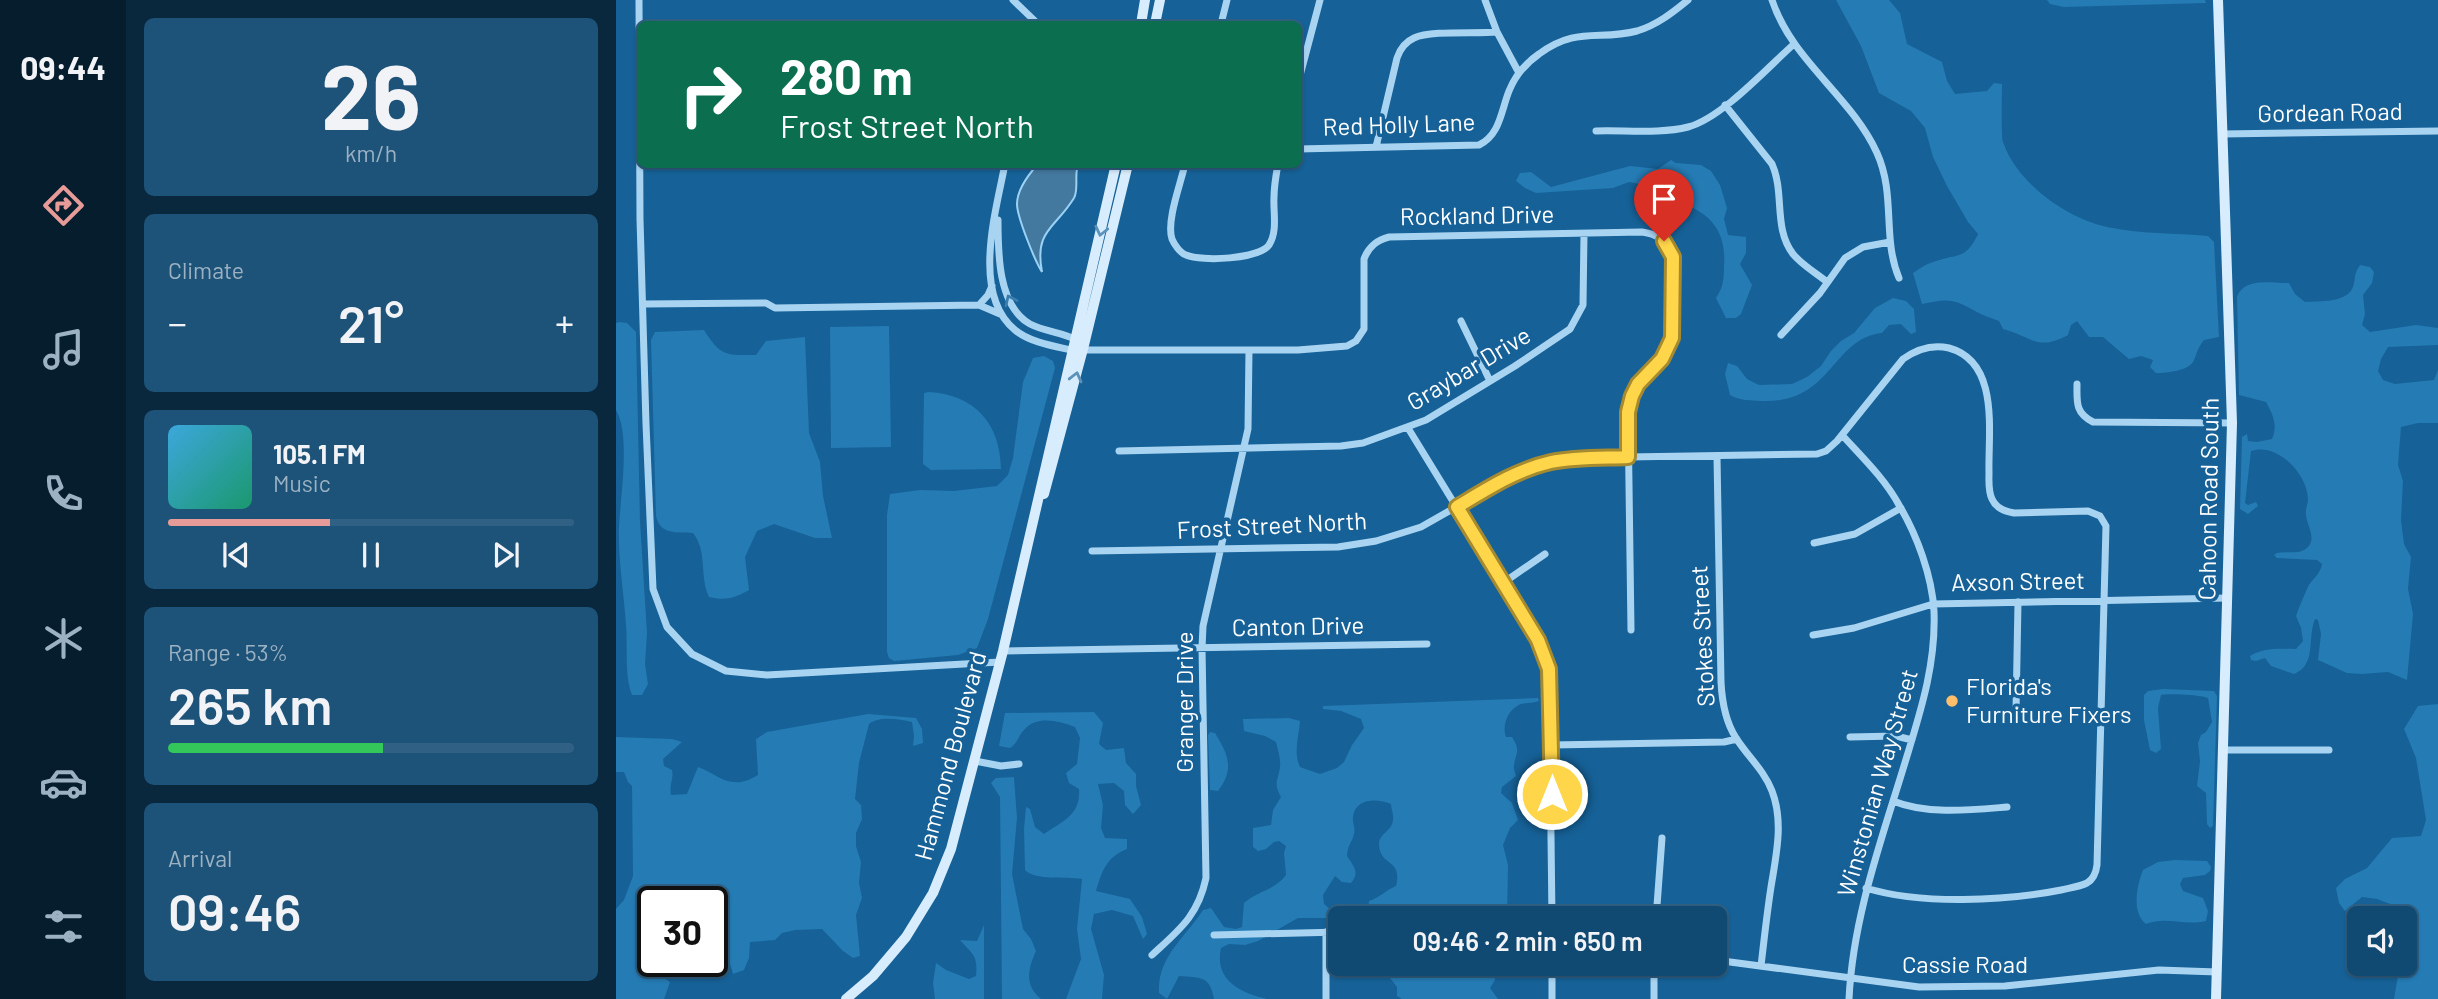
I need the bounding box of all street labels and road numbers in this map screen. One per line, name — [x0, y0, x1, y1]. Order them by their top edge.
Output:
street label: Gordean Road — [2257, 96, 2403, 127]
street label: Red Holly Lane — [1322, 106, 1476, 141]
street label: Rockland Drive — [1400, 199, 1554, 230]
street label: Graybar Drive — [1401, 319, 1535, 416]
street label: Cahoon Road South — [2191, 397, 2224, 601]
street label: Frost Street North — [1176, 505, 1368, 544]
street label: Stokes Street — [1683, 565, 1720, 707]
street label: Axson Street — [1951, 565, 2085, 596]
street label: Canton Drive — [1232, 610, 1364, 641]
street label: Granger Drive — [1169, 631, 1198, 773]
street label: Hammond Boulevard — [908, 648, 991, 863]
street label: Winstonian Way Street — [1830, 665, 1923, 900]
street label: Cassie Road — [1902, 949, 2028, 978]

